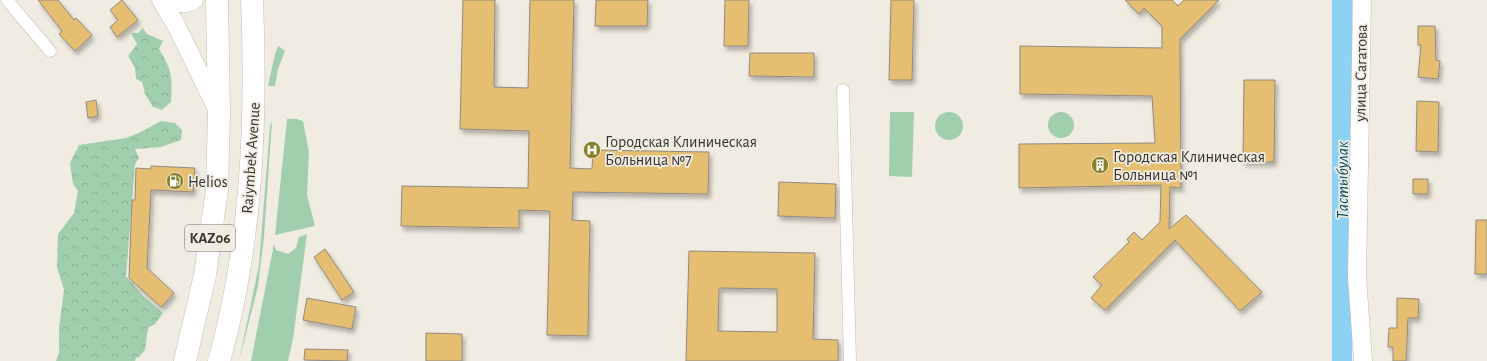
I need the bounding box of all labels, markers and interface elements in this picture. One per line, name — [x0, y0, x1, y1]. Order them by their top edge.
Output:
street label: улица Сагатова — [1352, 24, 1371, 123]
street label: Raiymbek Avenue — [239, 102, 264, 214]
place label: Городская Клиническая Больница №7 — [605, 134, 757, 168]
hospital icon: Городская Клиническая Больница №7 — [582, 140, 602, 160]
water label: Тастыбулак — [1334, 140, 1351, 219]
place label: Городская Клиническая Больница №1 — [1113, 149, 1265, 183]
building icon: Городская Клиническая Больница №1 — [1090, 155, 1110, 175]
fuel station icon: Helios — [165, 171, 185, 191]
place label: Helios — [188, 174, 228, 190]
road number: KАZ06 — [185, 225, 235, 251]

